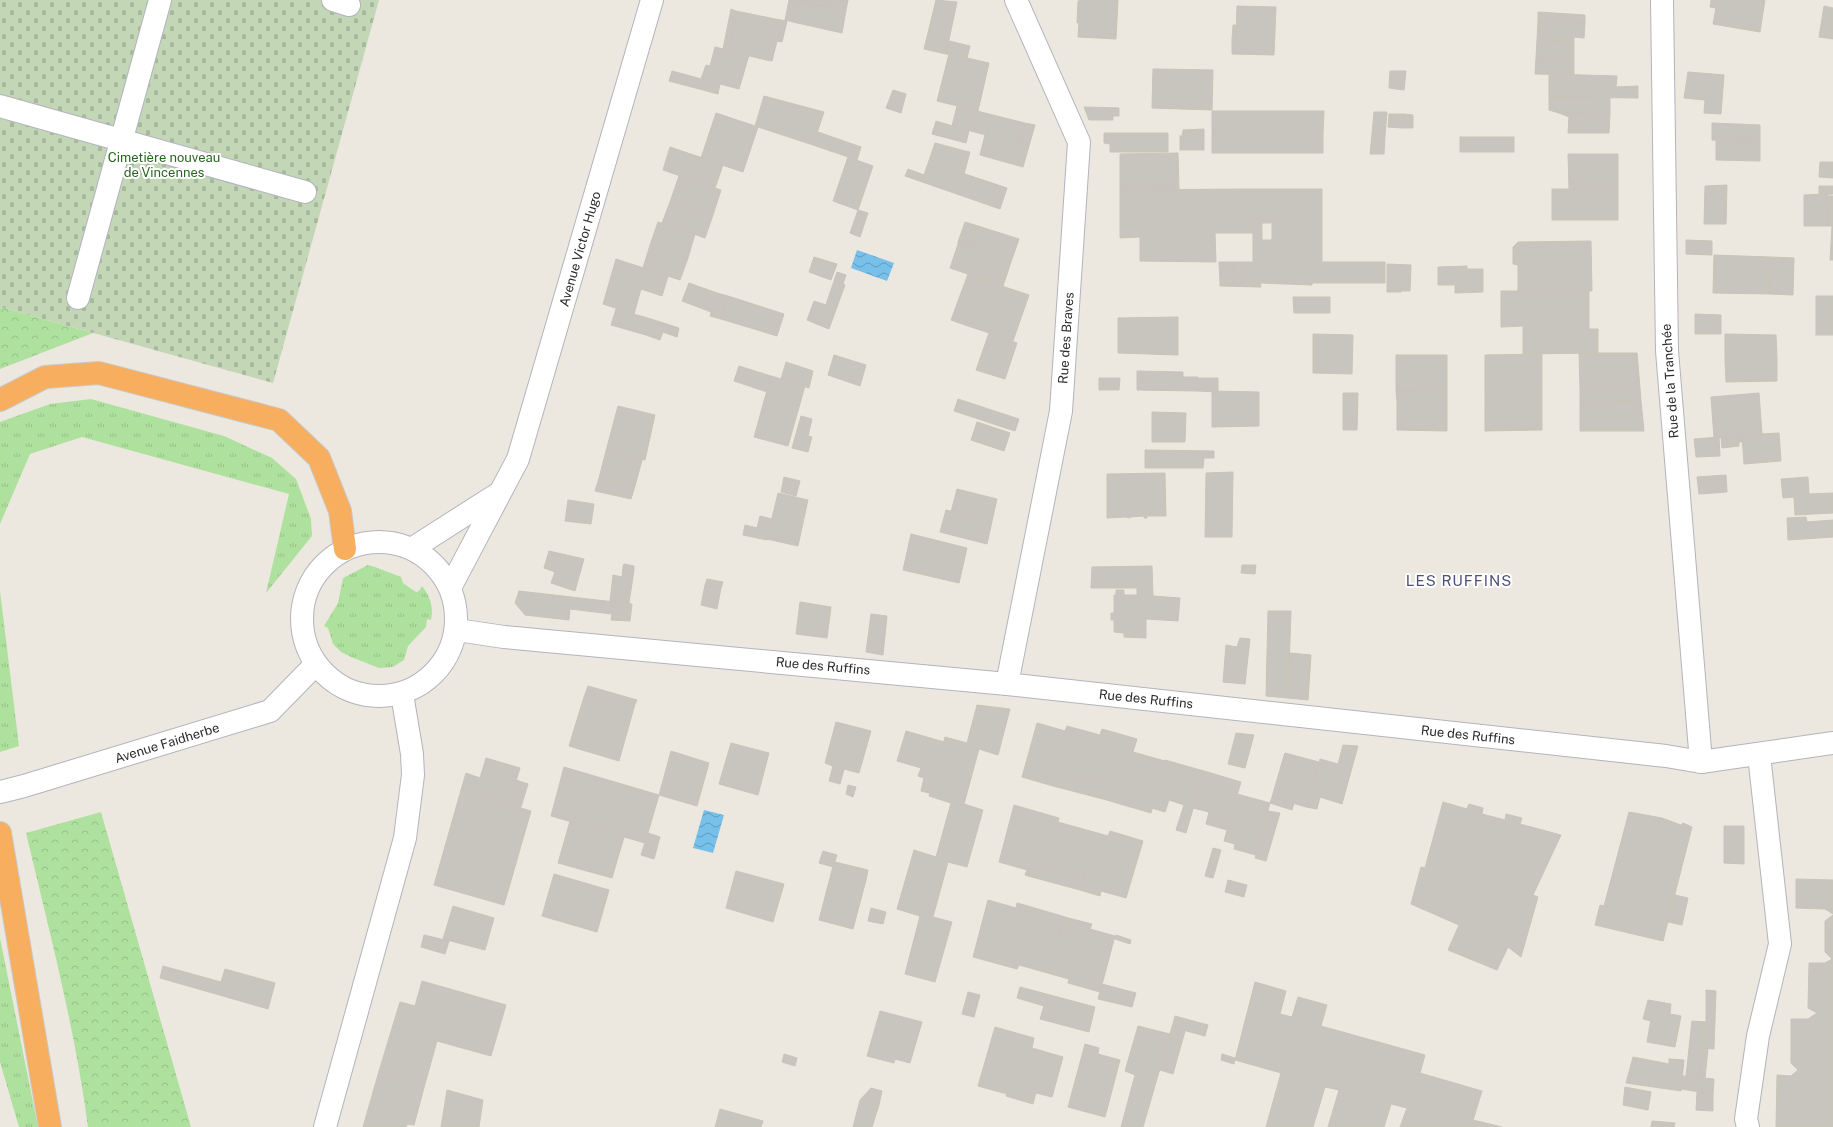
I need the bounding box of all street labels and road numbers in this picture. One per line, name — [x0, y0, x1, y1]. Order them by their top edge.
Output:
street label: Avenue Victor Hugo — [556, 190, 604, 308]
street label: Rue des Braves — [1055, 292, 1077, 384]
street label: Rue de la Tranchée — [1659, 323, 1681, 439]
street label: Rue des Ruffins — [775, 654, 871, 678]
street label: Rue des Ruffins — [1098, 687, 1194, 711]
street label: Avenue Faidherbe — [113, 720, 221, 766]
street label: Rue des Ruffins — [1420, 723, 1516, 747]

